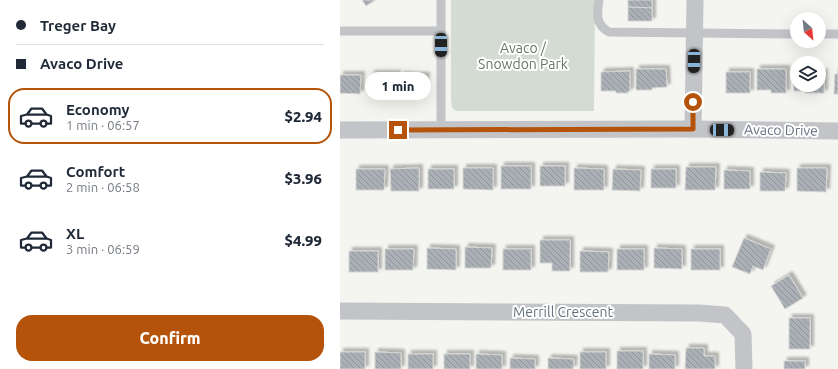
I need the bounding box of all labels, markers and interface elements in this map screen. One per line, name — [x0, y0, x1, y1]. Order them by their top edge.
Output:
north arrow — [790, 12, 826, 48]
map controls — [790, 12, 826, 92]
text: Treger Bay — [40, 17, 116, 34]
car — [435, 33, 447, 57]
park label: Avaco / Snowdon Park — [478, 40, 568, 72]
car — [688, 49, 700, 73]
text: Avaco Drive — [40, 55, 123, 72]
button: layers — [790, 56, 826, 92]
callout: 1 min — [365, 72, 431, 100]
text: 1 min — [381, 79, 415, 93]
route start — [684, 93, 702, 111]
icon: car — [18, 98, 54, 134]
text: Economy — [66, 101, 130, 118]
text: $2.94 — [284, 108, 322, 125]
text: 1 min · 06:57 — [66, 118, 140, 132]
route end — [389, 121, 407, 139]
street label: Avaco Drive — [744, 121, 818, 139]
car — [710, 124, 734, 136]
icon: car — [18, 160, 54, 196]
text: Comfort — [66, 163, 125, 180]
text: $3.96 — [284, 170, 322, 187]
text: 2 min · 06:58 — [66, 180, 140, 194]
icon: car — [18, 222, 54, 258]
text: XL — [66, 225, 84, 242]
text: $4.99 — [284, 232, 322, 249]
text: 3 min · 06:59 — [66, 242, 140, 256]
street label: Merrill Crescent — [513, 304, 613, 320]
button: Confirm — [16, 315, 324, 361]

